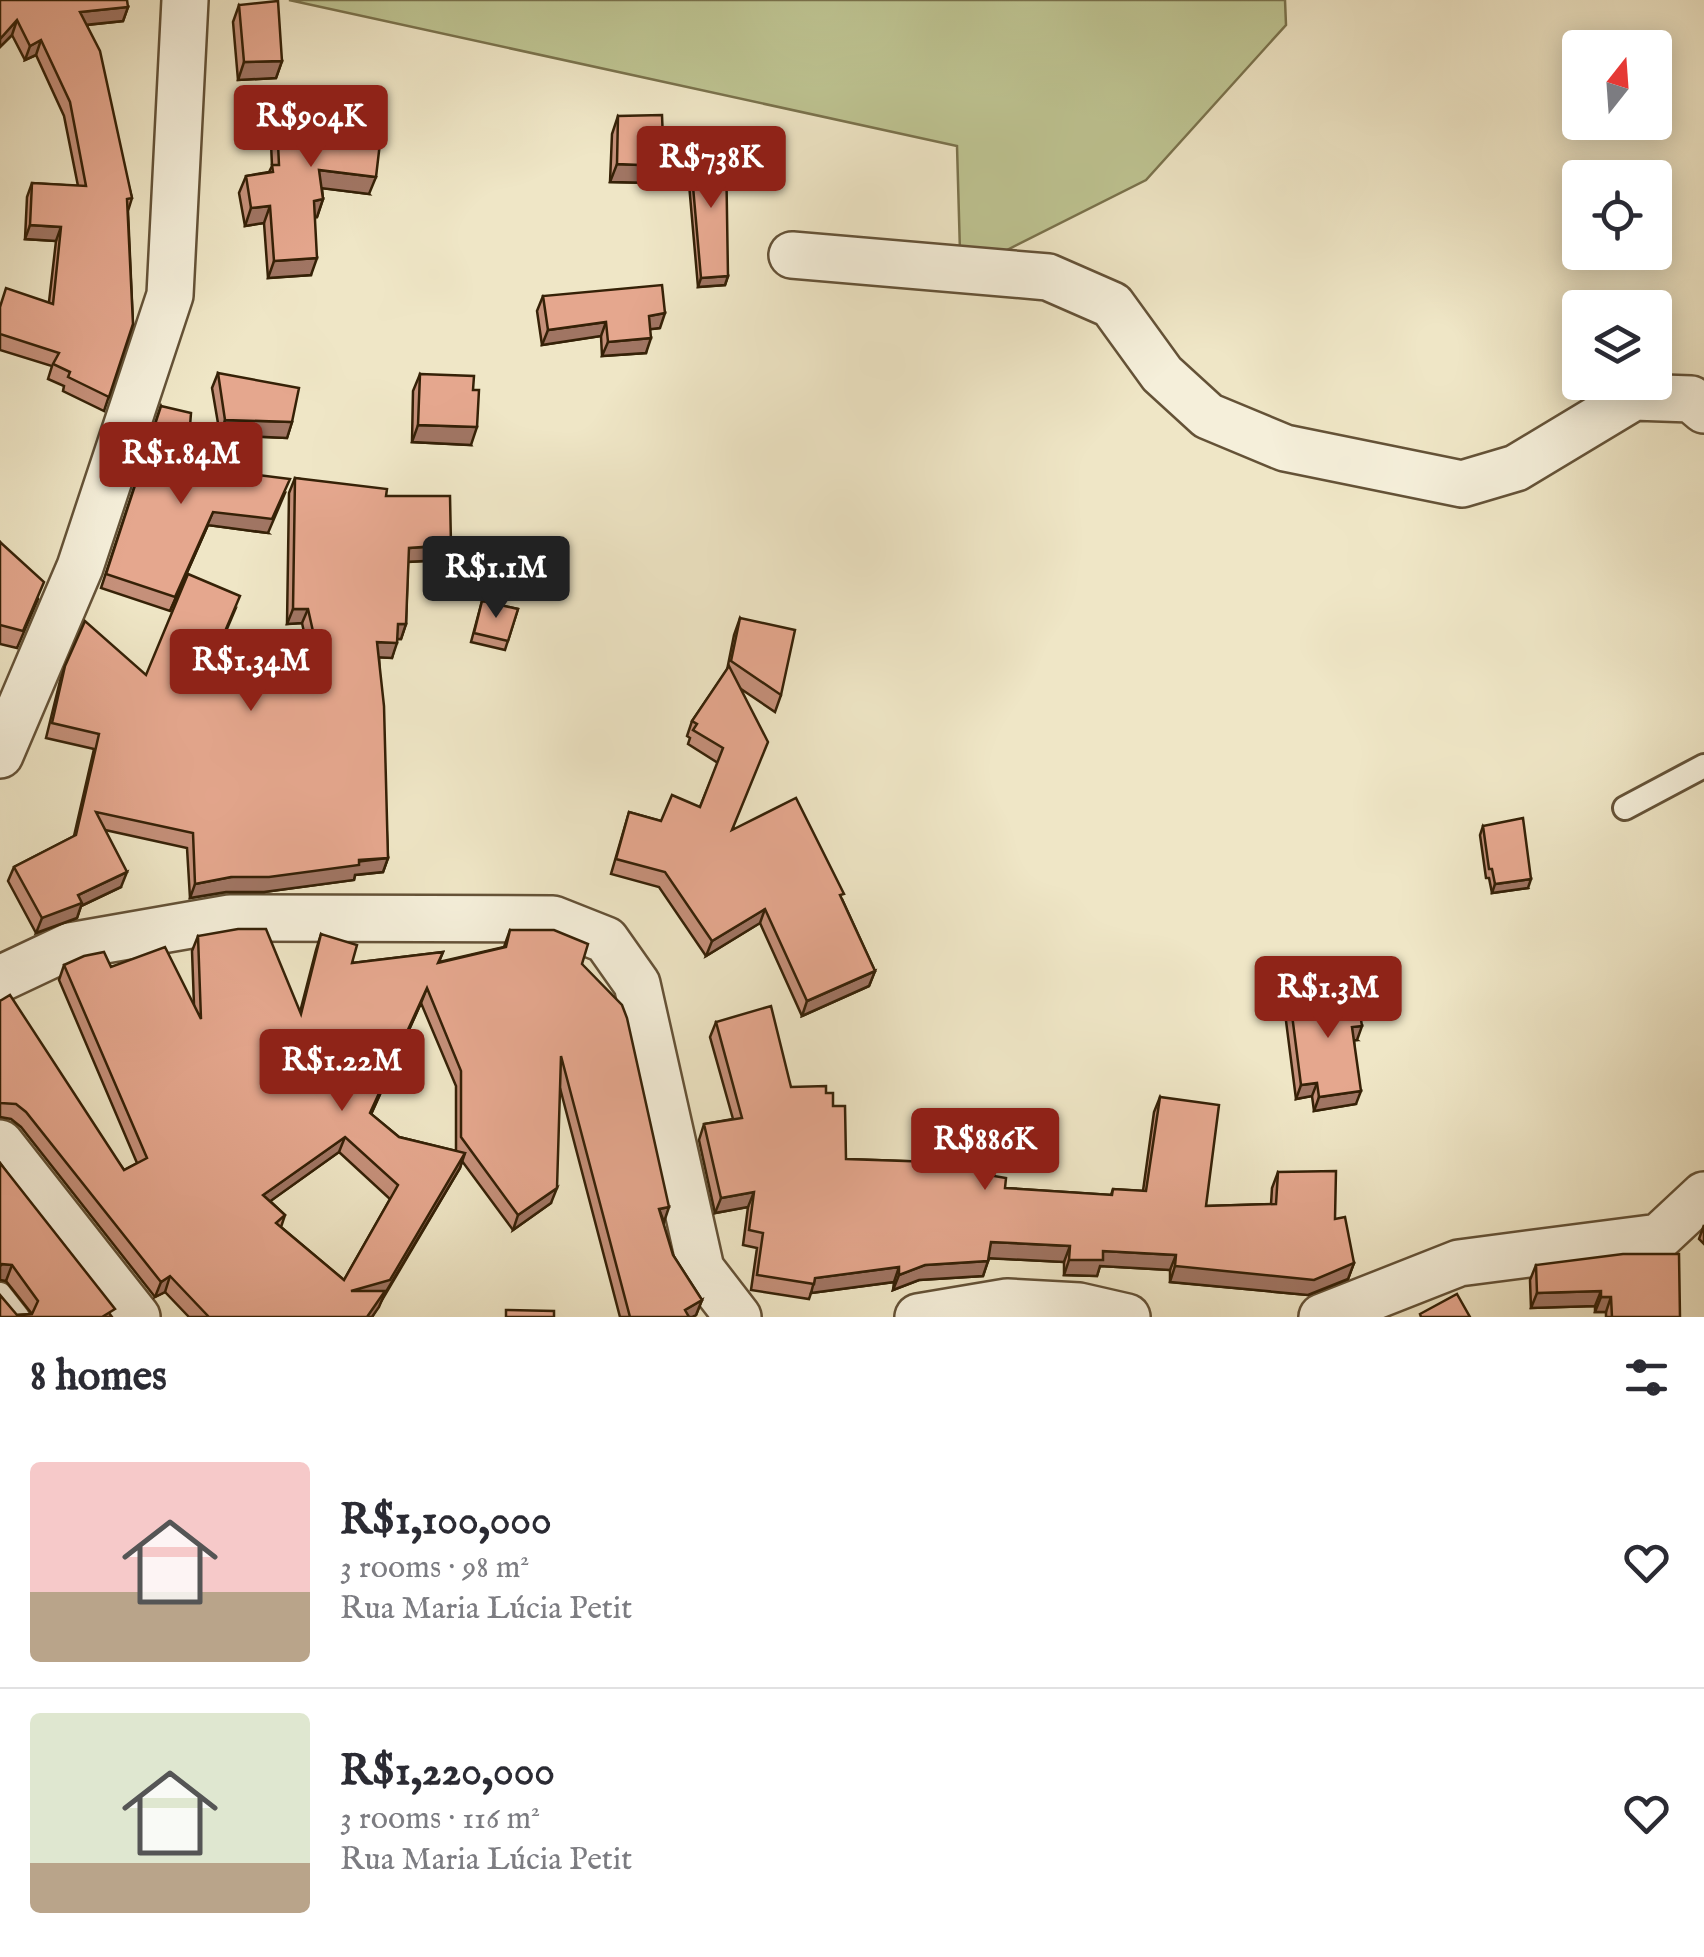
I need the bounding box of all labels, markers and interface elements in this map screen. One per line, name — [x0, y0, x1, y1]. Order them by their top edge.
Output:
north arrow — [1562, 30, 1672, 140]
map controls — [1562, 30, 1672, 400]
pin: R$904K — [230, 85, 392, 170]
text: R$904K — [256, 97, 366, 138]
pin: R$738K — [630, 126, 792, 211]
text: R$738K — [659, 138, 763, 179]
button: locate — [1562, 160, 1672, 270]
button: layers — [1562, 290, 1672, 400]
pin: R$1.84M — [89, 422, 273, 507]
text: R$1.84M — [121, 434, 241, 475]
pin: R$1.1M — [415, 536, 577, 621]
text: R$1.1M — [445, 548, 547, 589]
pin: R$1.34M — [159, 629, 343, 714]
text: R$1.34M — [192, 641, 310, 682]
pin: R$1.3M — [1247, 956, 1409, 1041]
text: R$1.3M — [1277, 968, 1379, 1009]
pin: R$1.22M — [250, 1029, 434, 1114]
text: R$1.22M — [282, 1041, 402, 1082]
pin: R$886K — [904, 1108, 1066, 1193]
text: R$886K — [933, 1120, 1037, 1161]
icon: filters — [1619, 1350, 1674, 1405]
text: 8 homes — [30, 1351, 167, 1404]
text: R$1,100,000 — [340, 1495, 552, 1548]
icon: home — [110, 1502, 230, 1622]
icon: heart — [1619, 1535, 1674, 1590]
text: 3 rooms · 98 m² — [340, 1548, 529, 1589]
text: Rua Maria Lúcia Petit — [340, 1589, 632, 1630]
text: R$1,220,000 — [340, 1746, 555, 1799]
icon: home — [110, 1753, 230, 1873]
icon: heart — [1619, 1786, 1674, 1841]
text: 3 rooms · 116 m² — [340, 1799, 540, 1840]
text: Rua Maria Lúcia Petit — [340, 1840, 632, 1881]

